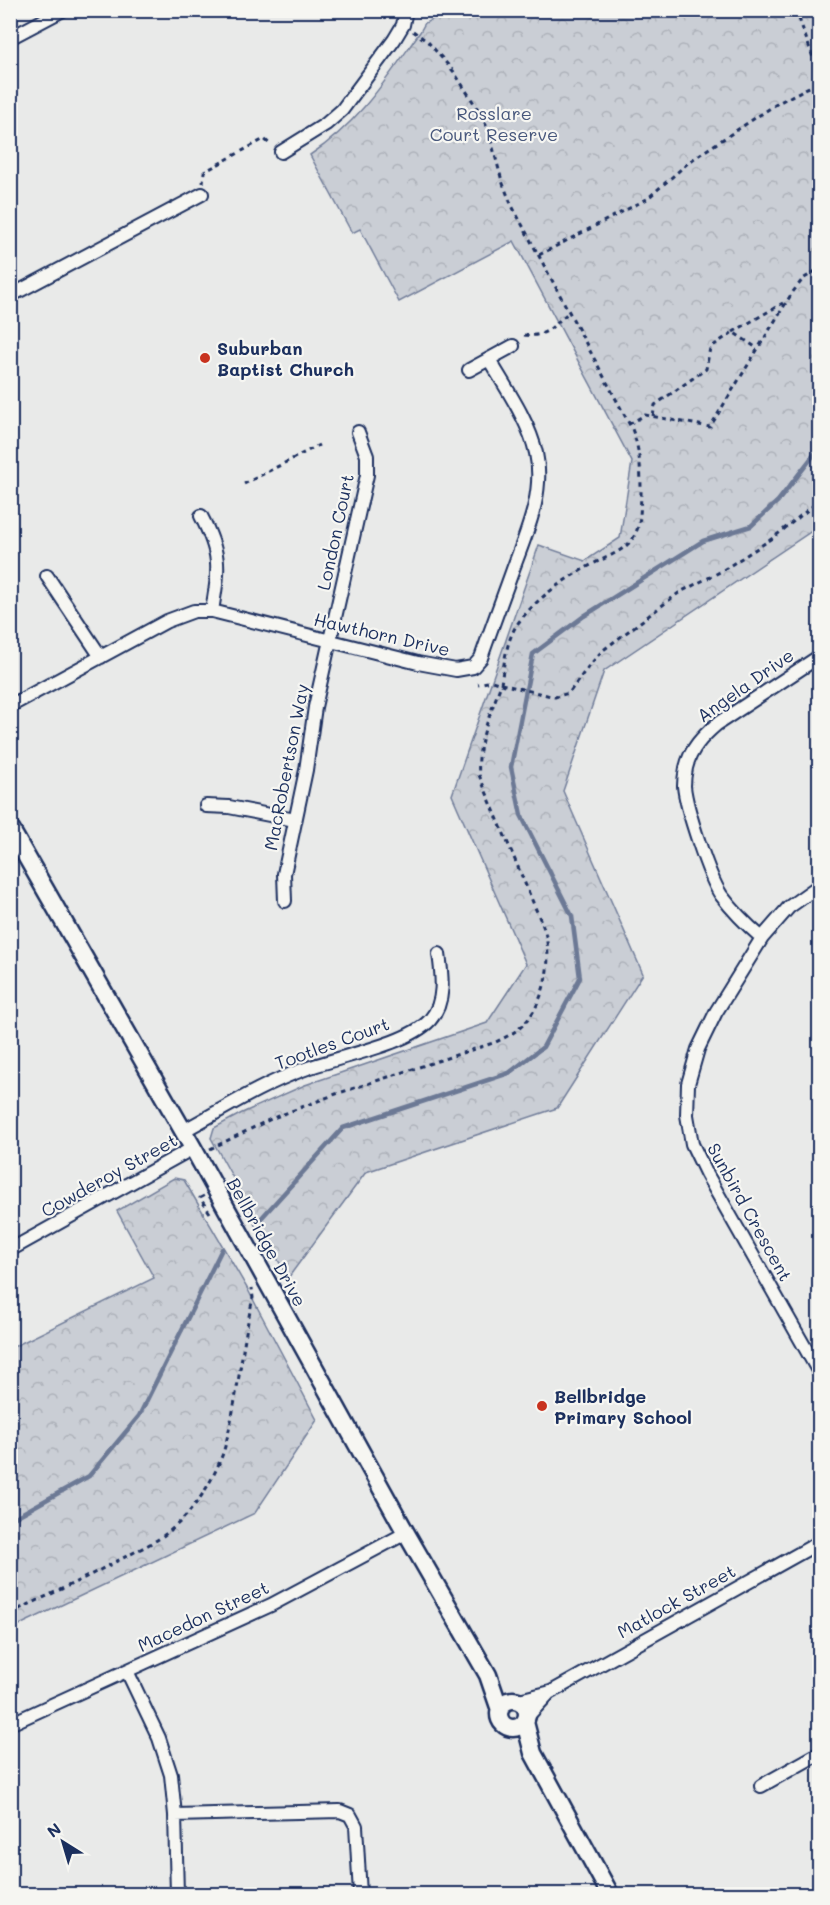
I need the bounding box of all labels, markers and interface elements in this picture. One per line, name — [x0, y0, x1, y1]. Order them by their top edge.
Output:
park label: Rosslare Court Reserve — [430, 101, 558, 146]
place label: Suburban Baptist Church — [217, 336, 354, 381]
marker: Suburban Baptist Church — [198, 351, 212, 365]
street label: London Court — [311, 472, 359, 592]
street label: Hawthorn Drive — [312, 607, 452, 661]
street label: Angela Drive — [692, 643, 798, 727]
street label: MacRobertson Way — [258, 682, 314, 852]
street label: Tootles Court — [272, 1011, 392, 1075]
street label: Cowderoy Street — [37, 1128, 181, 1222]
street label: Sunbird Crescent — [702, 1139, 798, 1285]
street label: Bellbridge Drive — [222, 1173, 312, 1311]
place label: Bellbridge Primary School — [554, 1384, 692, 1429]
marker: Bellbridge Primary School — [535, 1399, 549, 1413]
street label: Matlock Street — [613, 1559, 739, 1643]
street label: Macedon Street — [133, 1575, 273, 1657]
north arrow — [33, 1812, 93, 1872]
text: N — [42, 1818, 65, 1842]

